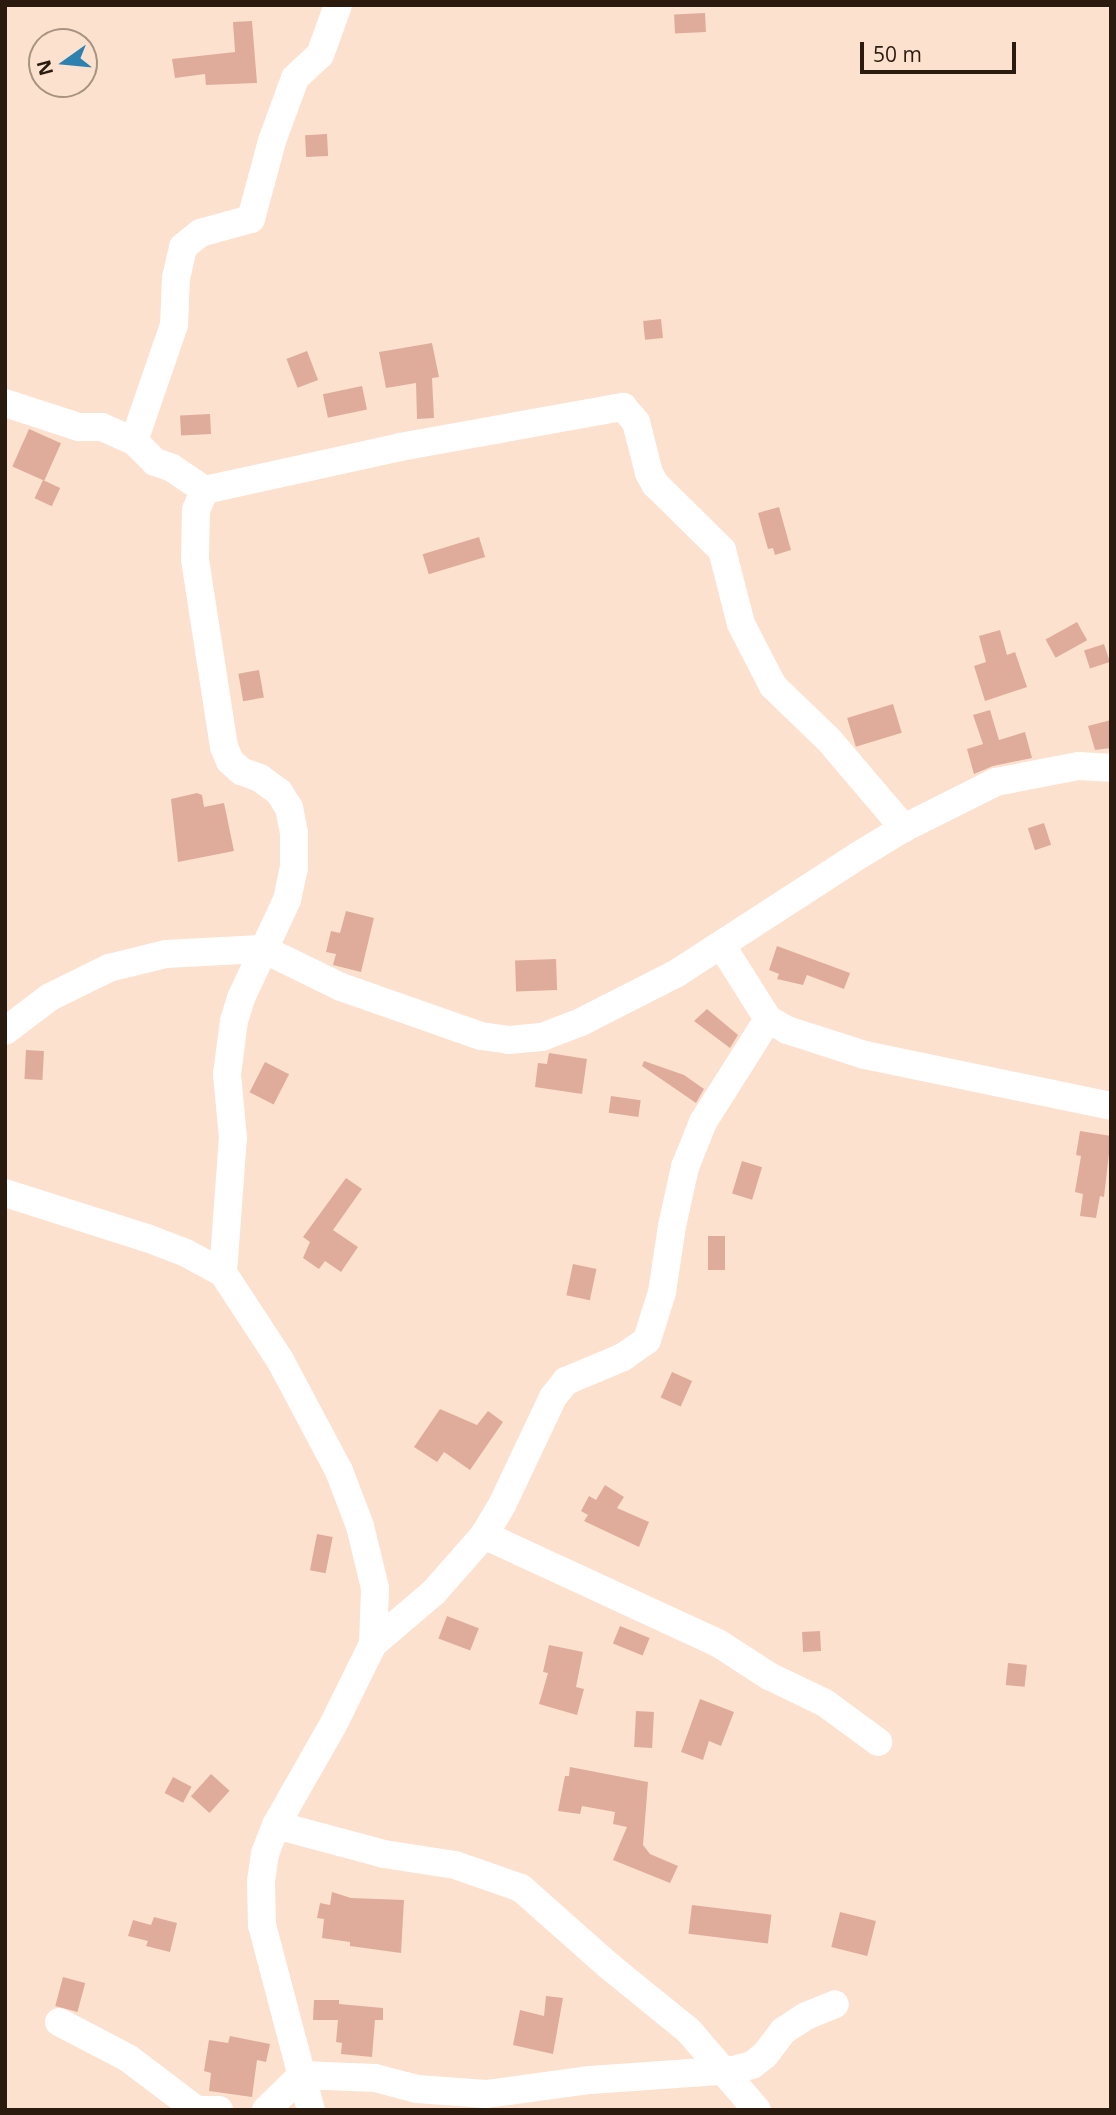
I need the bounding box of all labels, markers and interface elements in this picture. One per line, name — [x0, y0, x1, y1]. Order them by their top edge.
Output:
north arrow — [28, 28, 98, 98]
scale bar — [864, 28, 1020, 72]
text: 50 m — [873, 40, 922, 68]
text: N — [30, 57, 59, 79]

